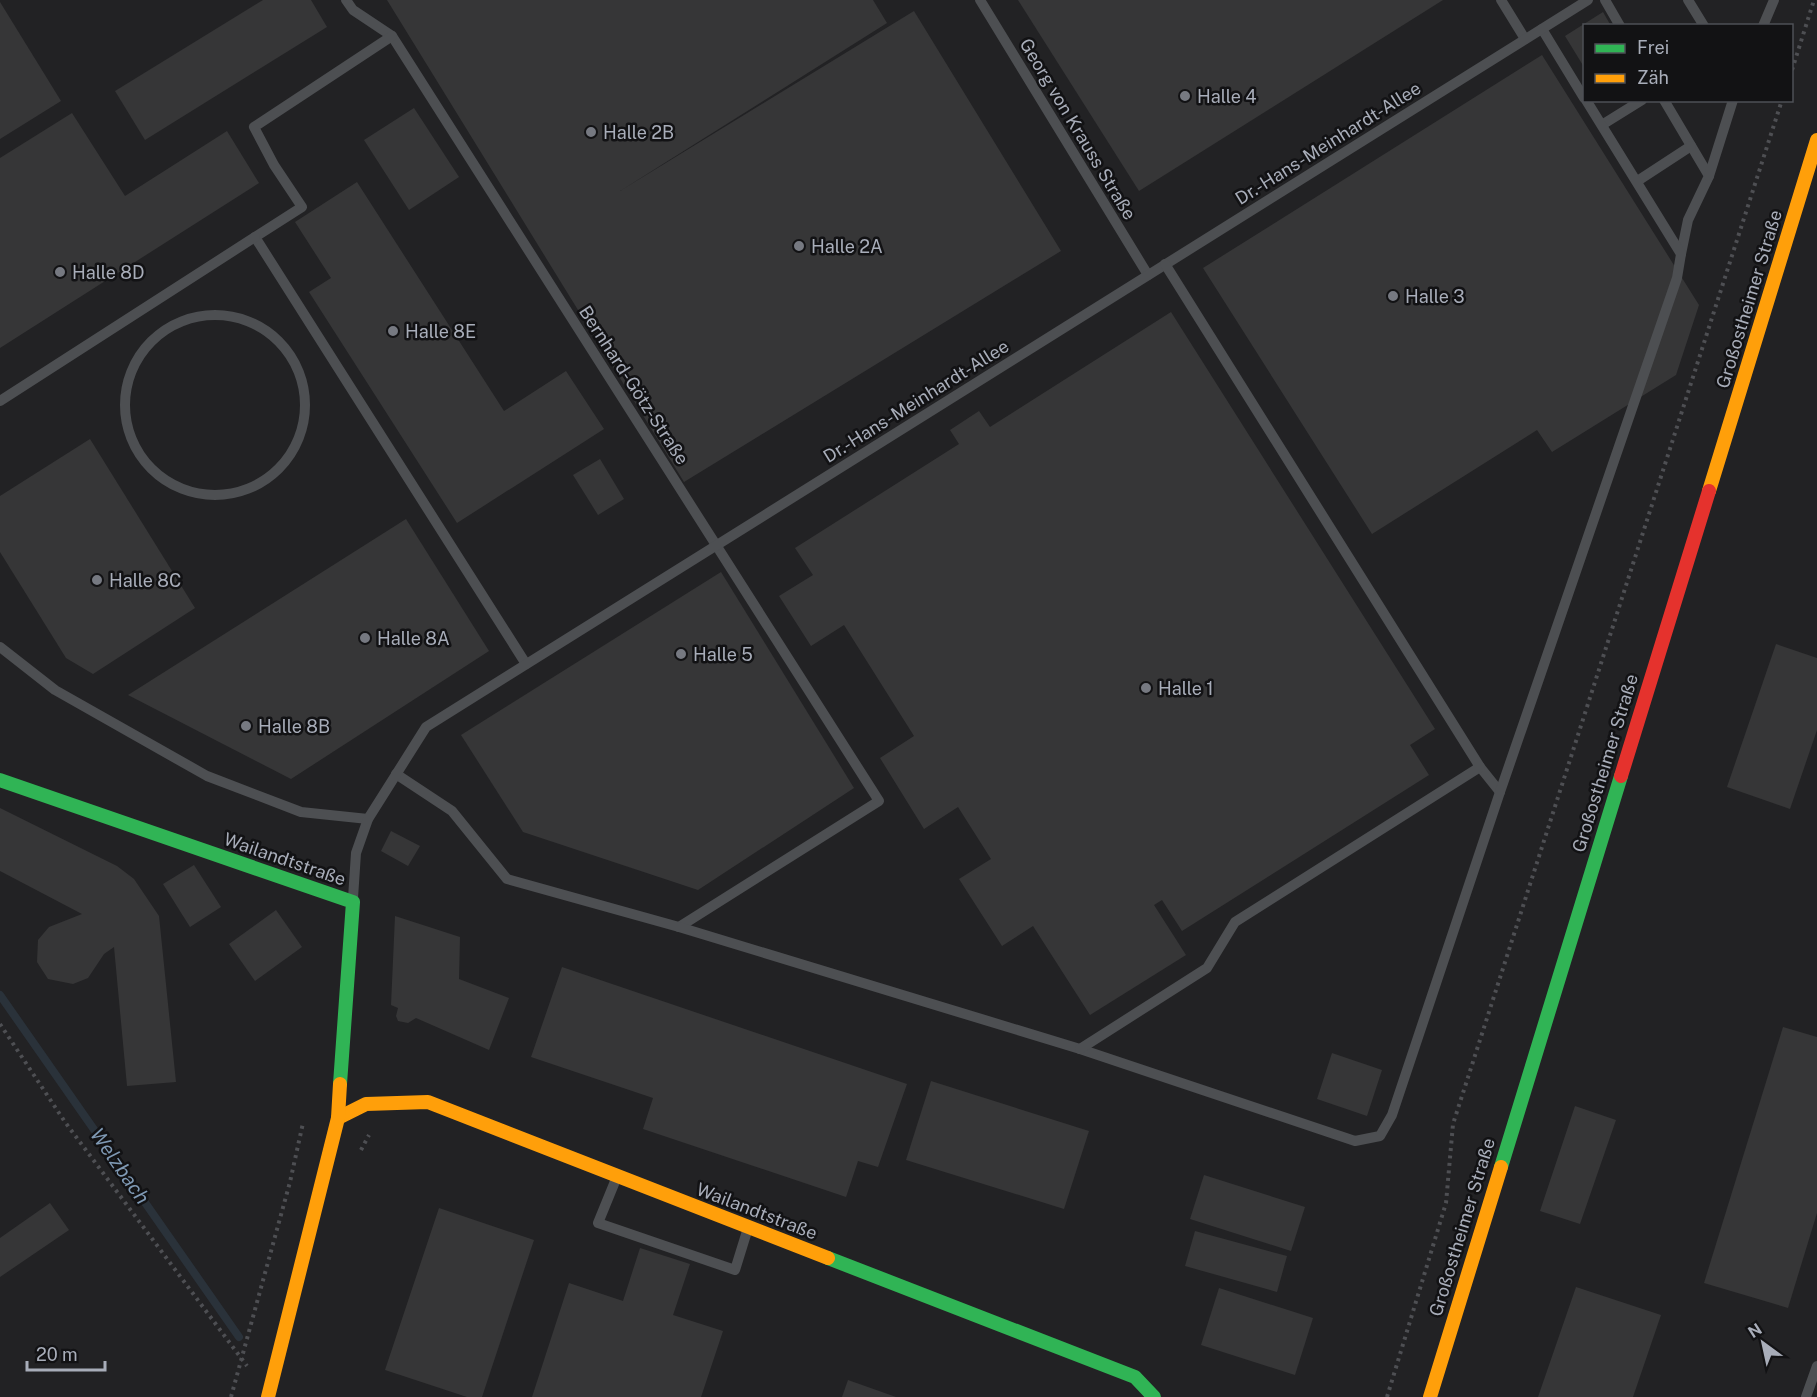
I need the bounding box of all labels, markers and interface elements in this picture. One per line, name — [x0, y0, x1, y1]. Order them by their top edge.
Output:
legend — [1583, 24, 1793, 102]
street label: Georg von Krauss Straße — [1016, 35, 1140, 223]
text: Frei — [1637, 37, 1669, 58]
text: Zäh — [1637, 67, 1669, 88]
street label: Dr.-Hans-Meinhardt-Allee — [1231, 77, 1425, 209]
place label: Halle 4 — [1197, 86, 1257, 107]
marker: Halle 4 — [1178, 89, 1192, 103]
place label: Halle 2B — [603, 122, 674, 143]
marker: Halle 2B — [584, 125, 598, 139]
street label: Großostheimer Straße — [1712, 207, 1786, 391]
place label: Halle 2A — [811, 236, 883, 257]
marker: Halle 2A — [792, 239, 806, 253]
place label: Halle 8D — [72, 262, 144, 283]
marker: Halle 8D — [53, 265, 67, 279]
place label: Halle 3 — [1405, 286, 1465, 307]
marker: Halle 3 — [1386, 289, 1400, 303]
street label: Bernhard-Götz-Straße — [575, 302, 693, 468]
place label: Halle 8E — [405, 321, 476, 342]
marker: Halle 8E — [386, 324, 400, 338]
street label: Dr.-Hans-Meinhardt-Allee — [819, 335, 1013, 467]
place label: Halle 8C — [109, 570, 181, 591]
marker: Halle 8C — [90, 573, 104, 587]
place label: Halle 8A — [377, 628, 450, 649]
marker: Halle 8A — [358, 631, 372, 645]
place label: Halle 5 — [693, 644, 753, 665]
marker: Halle 5 — [674, 647, 688, 661]
street label: Großostheimer Straße — [1568, 671, 1642, 855]
place label: Halle 1 — [1158, 678, 1214, 699]
marker: Halle 1 — [1139, 681, 1153, 695]
place label: Halle 8B — [258, 716, 330, 737]
marker: Halle 8B — [239, 719, 253, 733]
street label: Wailandtstraße — [221, 828, 349, 890]
water label: Welzbach — [85, 1123, 155, 1209]
street label: Großostheimer Straße — [1425, 1135, 1499, 1319]
street label: Wailandtstraße — [694, 1178, 820, 1244]
north arrow — [1733, 1313, 1793, 1373]
text: N — [1745, 1319, 1766, 1342]
scale bar — [27, 1334, 105, 1372]
text: 20 m — [36, 1344, 78, 1365]

